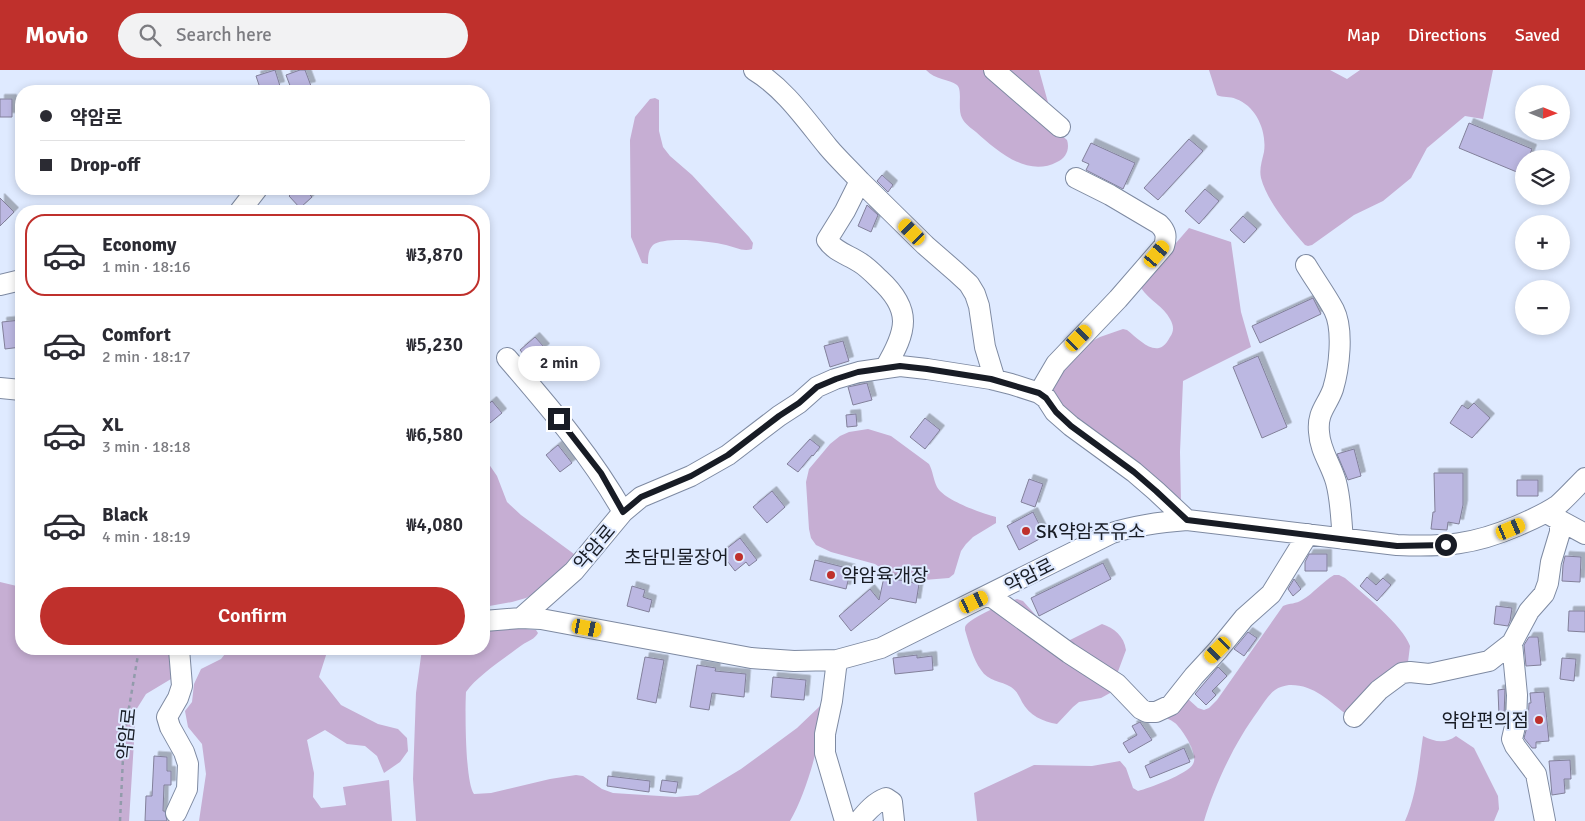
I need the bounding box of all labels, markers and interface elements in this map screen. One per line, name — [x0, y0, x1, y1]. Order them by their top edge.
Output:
search box — [118, 13, 468, 58]
text: Movio — [25, 20, 88, 50]
icon: search — [136, 21, 164, 49]
text: Search here — [176, 23, 272, 47]
text: Map — [1347, 24, 1380, 46]
text: Directions — [1408, 24, 1487, 46]
text: Saved — [1515, 24, 1560, 46]
north arrow — [1515, 85, 1570, 140]
map controls — [1515, 85, 1570, 335]
text: 약암로 — [70, 106, 122, 130]
button: layers — [1515, 150, 1570, 205]
text: Drop-off — [70, 153, 140, 177]
button: + — [1515, 215, 1570, 270]
car — [896, 216, 927, 248]
icon: car — [42, 233, 87, 278]
text: Economy — [102, 233, 176, 257]
car — [1141, 238, 1172, 270]
text: ₩3,870 — [406, 243, 463, 267]
text: 1 min · 18:16 — [102, 257, 191, 277]
button: − — [1515, 280, 1570, 335]
car — [1063, 322, 1094, 354]
icon: car — [42, 323, 87, 368]
text: Comfort — [102, 323, 171, 347]
text: ₩5,230 — [406, 333, 463, 357]
callout: 2 min — [518, 346, 600, 382]
text: 2 min · 18:17 — [102, 347, 191, 367]
text: 2 min — [540, 353, 578, 373]
route end — [548, 408, 570, 430]
icon: car — [42, 413, 87, 458]
text: XL — [102, 413, 124, 437]
text: ₩6,580 — [406, 423, 463, 447]
text: 3 min · 18:18 — [102, 437, 191, 457]
icon: car — [42, 503, 87, 548]
text: Black — [102, 503, 148, 527]
text: ₩4,080 — [406, 513, 463, 537]
car — [1494, 516, 1527, 542]
street label: 약암로 — [569, 520, 621, 575]
place label: SK약암주유소 — [1036, 520, 1145, 544]
marker: SK약암주유소 — [1020, 525, 1032, 537]
text: 4 min · 18:19 — [102, 527, 191, 547]
route start — [1435, 534, 1457, 556]
place label: 초담민물장어 — [624, 546, 729, 570]
marker: 초담민물장어 — [733, 551, 745, 563]
street label: 약암로 — [1001, 553, 1058, 598]
place label: 약암육개장 — [841, 564, 928, 588]
marker: 약암육개장 — [825, 569, 837, 581]
button: Confirm — [40, 587, 465, 645]
car — [957, 589, 990, 615]
car — [570, 618, 603, 638]
car — [1202, 634, 1233, 666]
street label: 약암로 — [112, 707, 142, 761]
place label: 약암편의점 — [1442, 709, 1529, 733]
marker: 약암편의점 — [1533, 714, 1545, 726]

